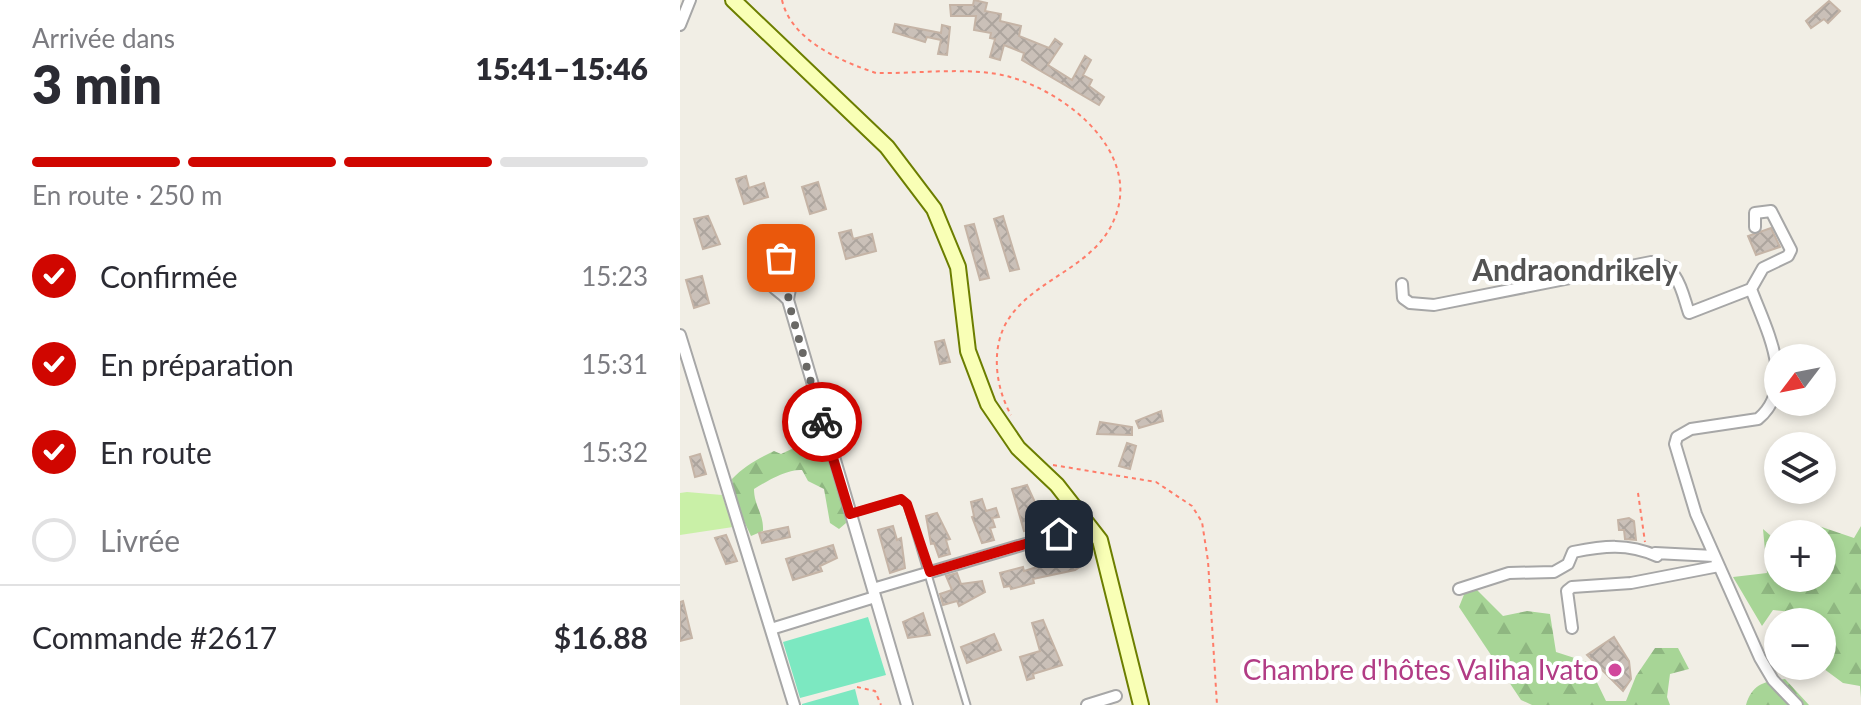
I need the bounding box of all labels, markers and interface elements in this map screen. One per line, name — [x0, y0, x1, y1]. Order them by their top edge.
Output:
text: Arrivée dans — [32, 22, 175, 54]
text: 15:41–15:46 — [475, 50, 648, 86]
text: 3 min — [32, 53, 162, 115]
text: En route · 250 m — [32, 179, 222, 211]
pin — [747, 224, 815, 292]
icon: bag — [759, 236, 803, 280]
district label: Andraondrikely — [1471, 251, 1678, 287]
icon: check — [32, 254, 76, 298]
text: Confirmée — [100, 258, 238, 294]
text: 15:23 — [581, 260, 648, 292]
icon: check — [32, 342, 76, 386]
north arrow — [1764, 344, 1836, 416]
map controls — [1764, 344, 1836, 680]
text: En préparation — [100, 346, 294, 382]
text: 15:31 — [581, 348, 648, 380]
courier — [782, 382, 862, 462]
icon: bike — [800, 400, 844, 444]
icon: check — [32, 430, 76, 474]
button: layers — [1764, 432, 1836, 504]
text: En route — [100, 434, 212, 470]
text: 15:32 — [581, 436, 648, 468]
pin — [1025, 500, 1093, 568]
icon: home — [1037, 512, 1081, 556]
button: + — [1764, 520, 1836, 592]
text: Livrée — [100, 522, 180, 558]
button: − — [1764, 608, 1836, 680]
text: Commande #2617 — [32, 619, 277, 655]
text: $16.88 — [554, 619, 648, 655]
place label: Chambre d'hôtes Valiha Ivato — [1243, 652, 1599, 686]
marker: Chambre d'hôtes Valiha Ivato — [1606, 661, 1624, 679]

